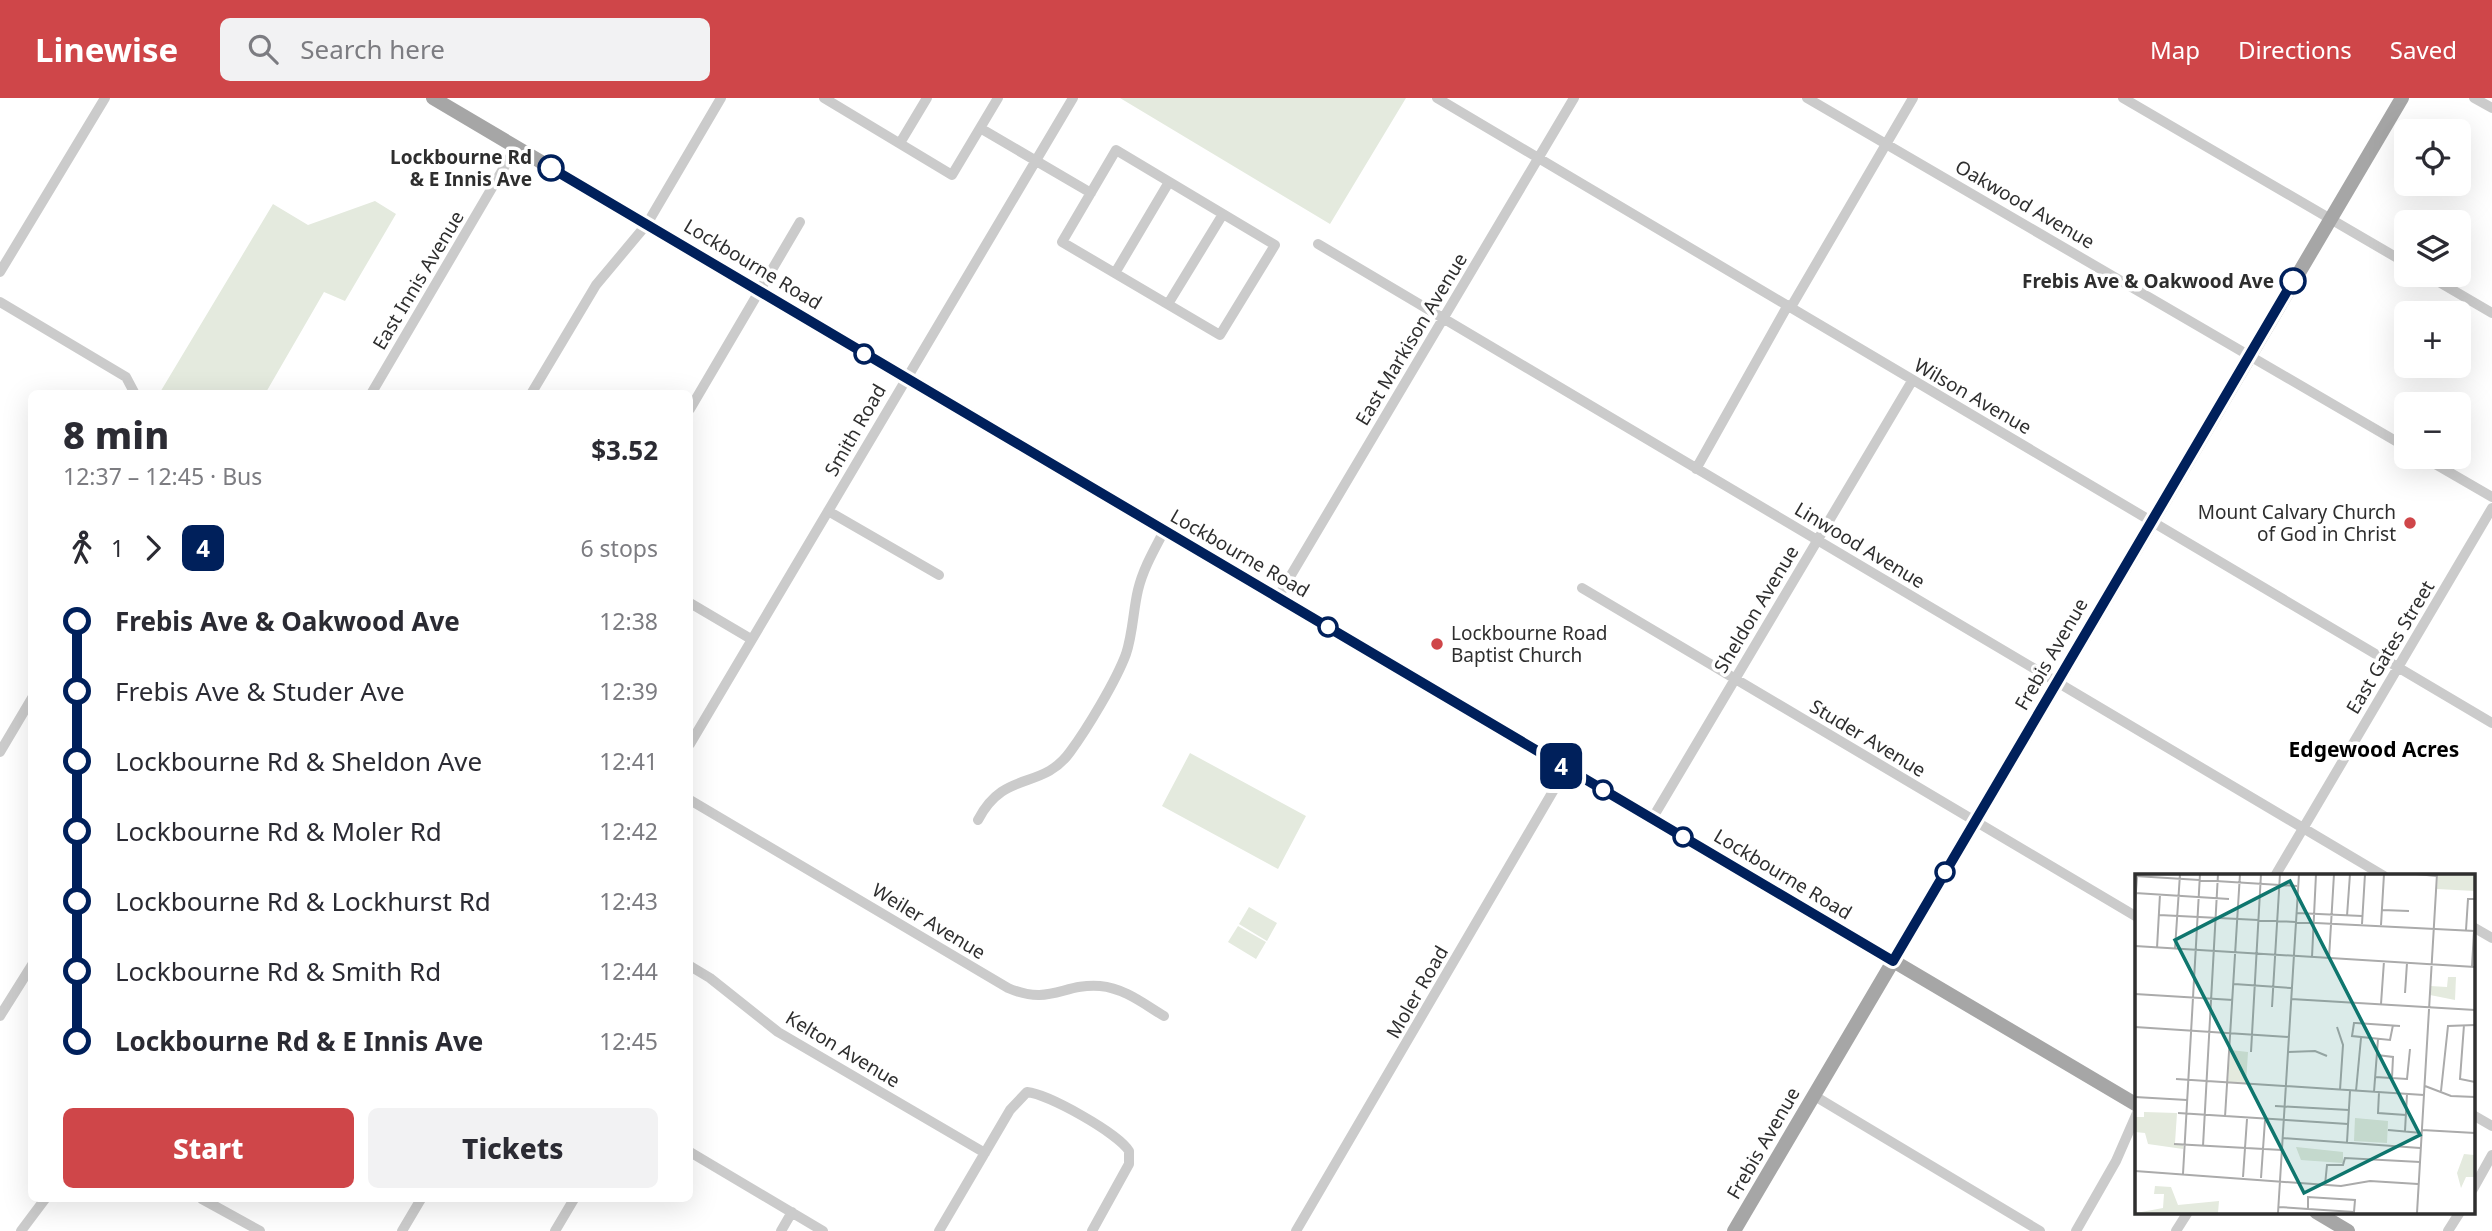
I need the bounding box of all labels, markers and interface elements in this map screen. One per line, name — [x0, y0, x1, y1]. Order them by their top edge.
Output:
search box — [220, 18, 710, 81]
text: Linewise — [35, 27, 178, 72]
icon: search — [244, 30, 282, 68]
text: Search here — [300, 31, 445, 67]
text: Map — [2150, 33, 2200, 66]
text: Directions — [2238, 33, 2352, 66]
text: Saved — [2390, 33, 2457, 66]
map controls — [2394, 119, 2471, 469]
button: locate — [2394, 119, 2471, 196]
place label: Lockbourne Rd & E Innis Ave — [390, 144, 532, 192]
street label: Oakwood Avenue — [1951, 154, 2099, 254]
marker: Lockbourne Rd & E Innis Ave — [538, 155, 564, 181]
street label: East Innis Avenue — [366, 206, 470, 354]
button: layers — [2394, 210, 2471, 287]
street label: Lockbourne Road — [679, 213, 827, 315]
street label: East Markison Avenue — [1349, 248, 1473, 430]
place label: Frebis Ave & Oakwood Ave — [2022, 268, 2274, 294]
marker: Frebis Ave & Oakwood Ave — [2280, 268, 2306, 294]
button: + — [2394, 301, 2471, 378]
unlabelled marker — [854, 344, 874, 364]
street label: Wilson Avenue — [1910, 352, 2036, 440]
street label: Smith Road — [818, 379, 892, 481]
button: − — [2394, 392, 2471, 469]
text: 8 min — [63, 408, 169, 460]
text: $3.52 — [591, 432, 658, 468]
text: 12:37 – 12:45 · Bus — [63, 460, 262, 492]
street label: Linwood Avenue — [1790, 496, 1930, 594]
place label: Mount Calvary Church of God in Christ — [2198, 499, 2396, 547]
street label: Lockbourne Road — [1166, 503, 1314, 603]
marker: Mount Calvary Church of God in Christ — [2402, 515, 2418, 531]
icon: walk — [63, 529, 101, 567]
icon: forward — [134, 529, 172, 567]
text: 4 — [196, 531, 210, 564]
text: 1 — [111, 532, 124, 564]
text: 6 stops — [580, 532, 658, 564]
street label: Sheldon Avenue — [1708, 540, 1804, 678]
street label: East Gates Street — [2340, 575, 2440, 719]
street label: Frebis Avenue — [2008, 593, 2094, 715]
text: Frebis Ave & Oakwood Ave — [115, 603, 460, 639]
text: 12:38 — [599, 605, 658, 637]
unlabelled marker — [1318, 617, 1338, 637]
place label: Lockbourne Road Baptist Church — [1451, 620, 1608, 668]
marker: Lockbourne Road Baptist Church — [1429, 636, 1445, 652]
text: Frebis Ave & Studer Ave — [115, 673, 405, 709]
text: 12:39 — [599, 675, 658, 707]
street label: Studer Avenue — [1805, 693, 1931, 783]
district label: Edgewood Acres — [2289, 735, 2459, 763]
text: Lockbourne Rd & Sheldon Ave — [115, 743, 482, 779]
line badge: 4 — [1538, 743, 1584, 789]
text: 12:41 — [599, 745, 658, 777]
text: 4 — [1554, 749, 1568, 782]
unlabelled marker — [1593, 780, 1613, 800]
text: Lockbourne Rd & Moler Rd — [115, 813, 442, 849]
text: 12:42 — [599, 815, 658, 847]
street label: Lockbourne Road — [1709, 823, 1857, 925]
unlabelled marker — [1673, 827, 1693, 847]
unlabelled marker — [1935, 862, 1955, 882]
inset map — [2135, 874, 2474, 1214]
street label: Weiler Avenue — [867, 877, 991, 965]
text: Lockbourne Rd & Lockhurst Rd — [115, 883, 491, 919]
text: 12:43 — [599, 885, 658, 917]
street label: Moler Road — [1380, 941, 1454, 1043]
text: Lockbourne Rd & Smith Rd — [115, 953, 441, 989]
text: 12:44 — [599, 955, 658, 987]
street label: Kelton Avenue — [781, 1005, 905, 1093]
text: Lockbourne Rd & E Innis Ave — [115, 1023, 483, 1059]
text: 12:45 — [599, 1025, 658, 1057]
street label: Frebis Avenue — [1720, 1082, 1806, 1204]
button: Start — [63, 1108, 354, 1188]
button: Tickets — [368, 1108, 658, 1188]

